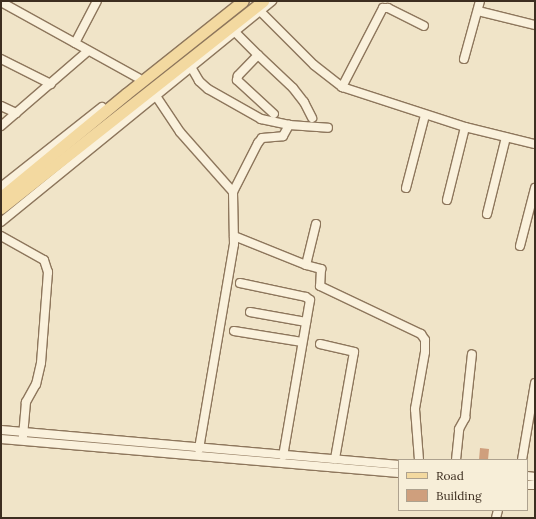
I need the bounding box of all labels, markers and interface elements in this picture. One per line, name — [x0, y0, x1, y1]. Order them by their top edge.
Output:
legend — [398, 459, 528, 511]
text: Road — [436, 468, 464, 483]
text: Building — [436, 488, 482, 503]

